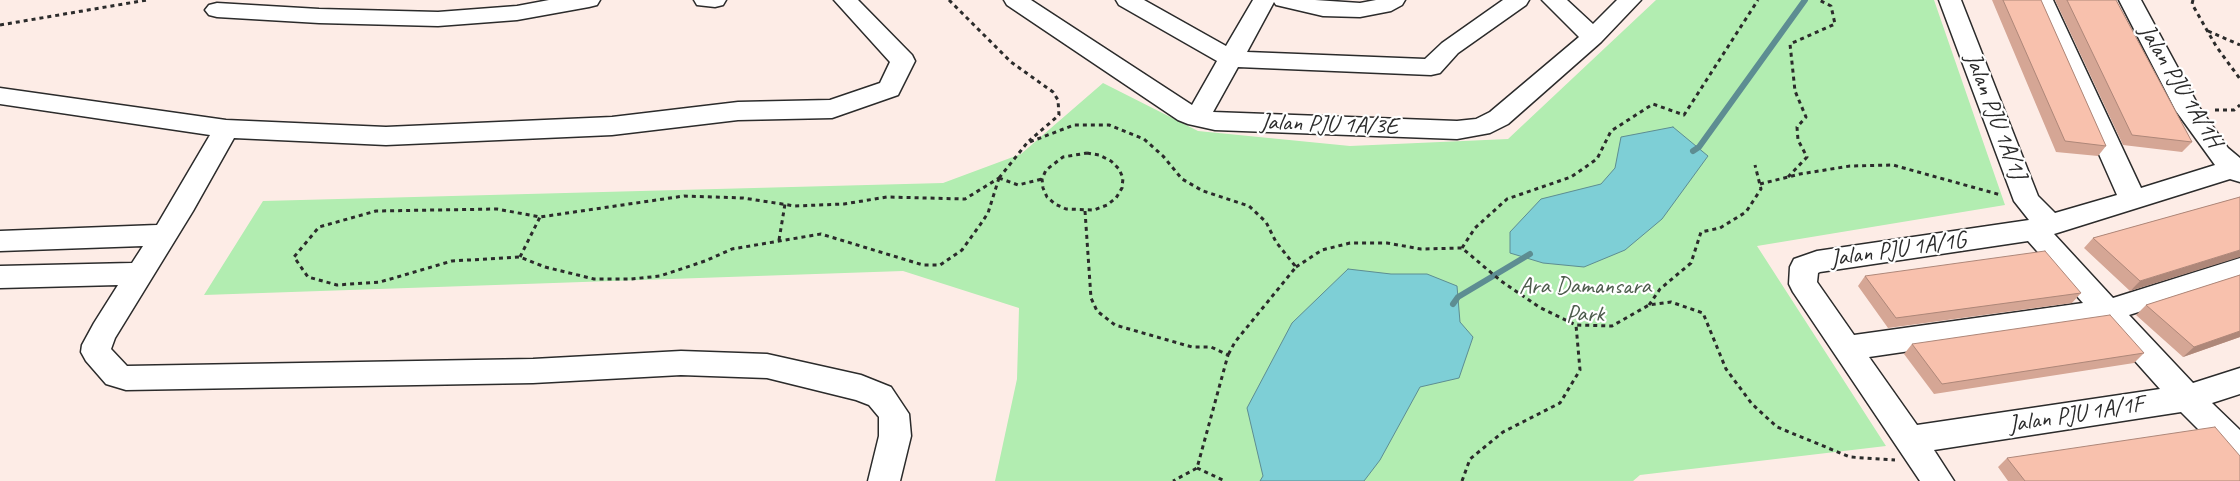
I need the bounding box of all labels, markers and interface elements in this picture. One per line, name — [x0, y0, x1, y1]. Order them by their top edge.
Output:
street label: Jalan PJU 1A/1H — [2132, 19, 2228, 153]
street label: Jalan PJU 1A/1J — [1958, 49, 2032, 183]
street label: Jalan PJU 1A/3E — [1260, 108, 1398, 142]
street label: Jalan PJU 1A/1G — [1828, 226, 1968, 274]
park label: Ara Damansara Park — [1519, 273, 1651, 329]
street label: Jalan PJU 1A/1F — [2007, 390, 2145, 440]

